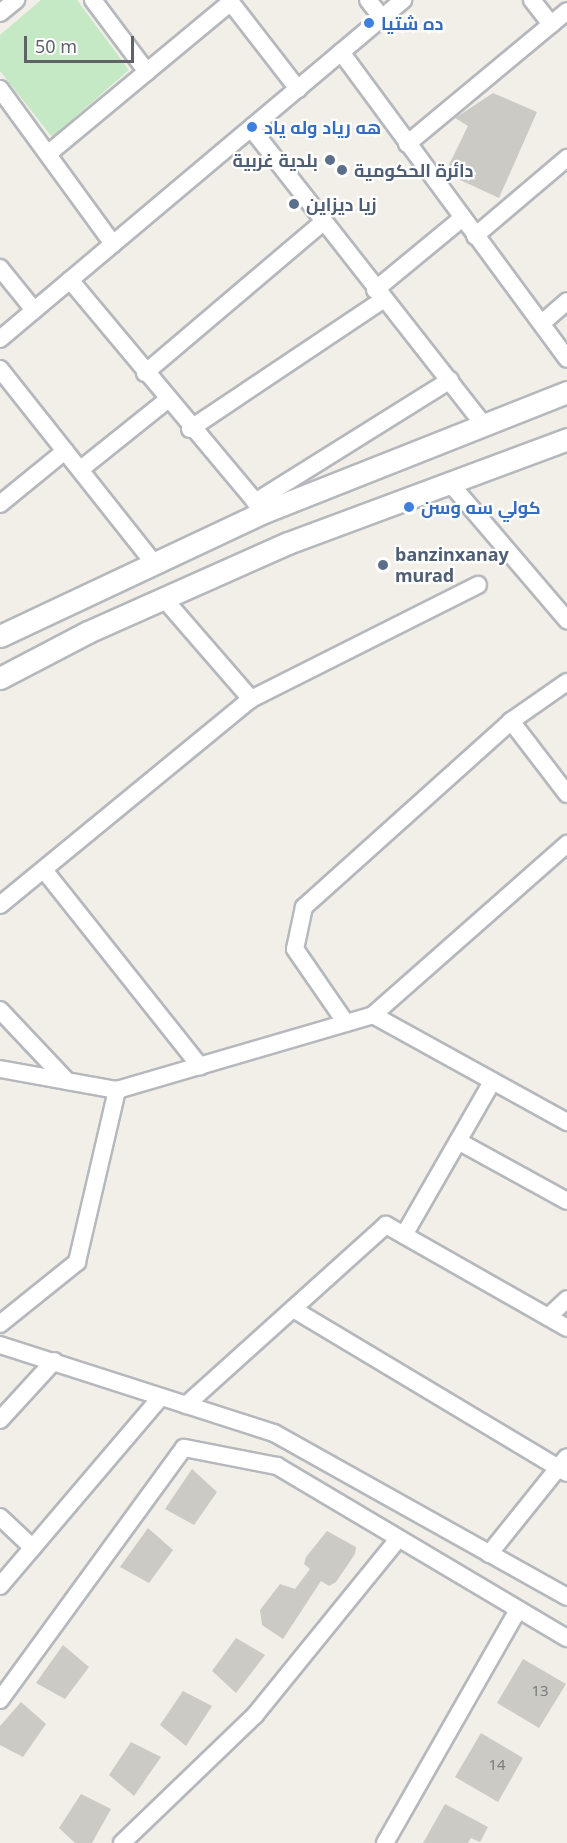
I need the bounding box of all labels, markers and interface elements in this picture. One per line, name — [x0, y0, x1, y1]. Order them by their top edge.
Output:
place label: ده شتيا — [381, 12, 443, 34]
marker: ده شتيا — [362, 16, 376, 30]
scale bar — [27, 24, 136, 62]
text: 50 m — [35, 34, 77, 58]
place label: هه رياد وله ياد — [264, 116, 381, 138]
marker: هه رياد وله ياد — [245, 120, 259, 134]
place label: بلدية غربية — [233, 149, 318, 171]
marker: بلدية غربية — [323, 153, 337, 167]
place label: دائرة الحكومية — [354, 159, 473, 181]
marker: دائرة الحكومية — [335, 163, 349, 177]
place label: زیا دیزاین — [306, 193, 377, 215]
marker: زیا دیزاین — [287, 197, 301, 211]
place label: كولي سه وسن — [421, 496, 541, 518]
marker: كولي سه وسن — [402, 500, 416, 514]
place label: banzinxanay murad — [395, 544, 509, 586]
marker: banzinxanay murad — [376, 558, 390, 572]
house number: 13 — [531, 1682, 549, 1700]
house number: 14 — [488, 1756, 506, 1774]

